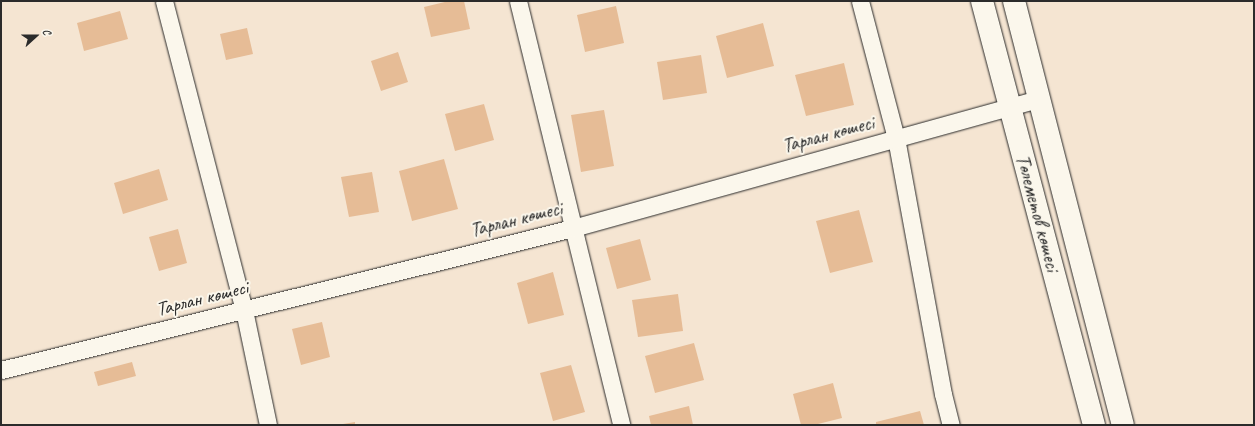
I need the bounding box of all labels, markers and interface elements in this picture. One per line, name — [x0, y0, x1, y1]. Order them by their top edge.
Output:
north arrow — [16, 16, 56, 56]
text: С — [40, 27, 55, 37]
street label: Тарлан көшесі — [779, 110, 877, 158]
street label: Төлеметов көшесі — [1011, 152, 1065, 274]
street label: Тарлан көшесі — [467, 196, 565, 242]
street label: Тарлан көшесі — [153, 275, 251, 321]

